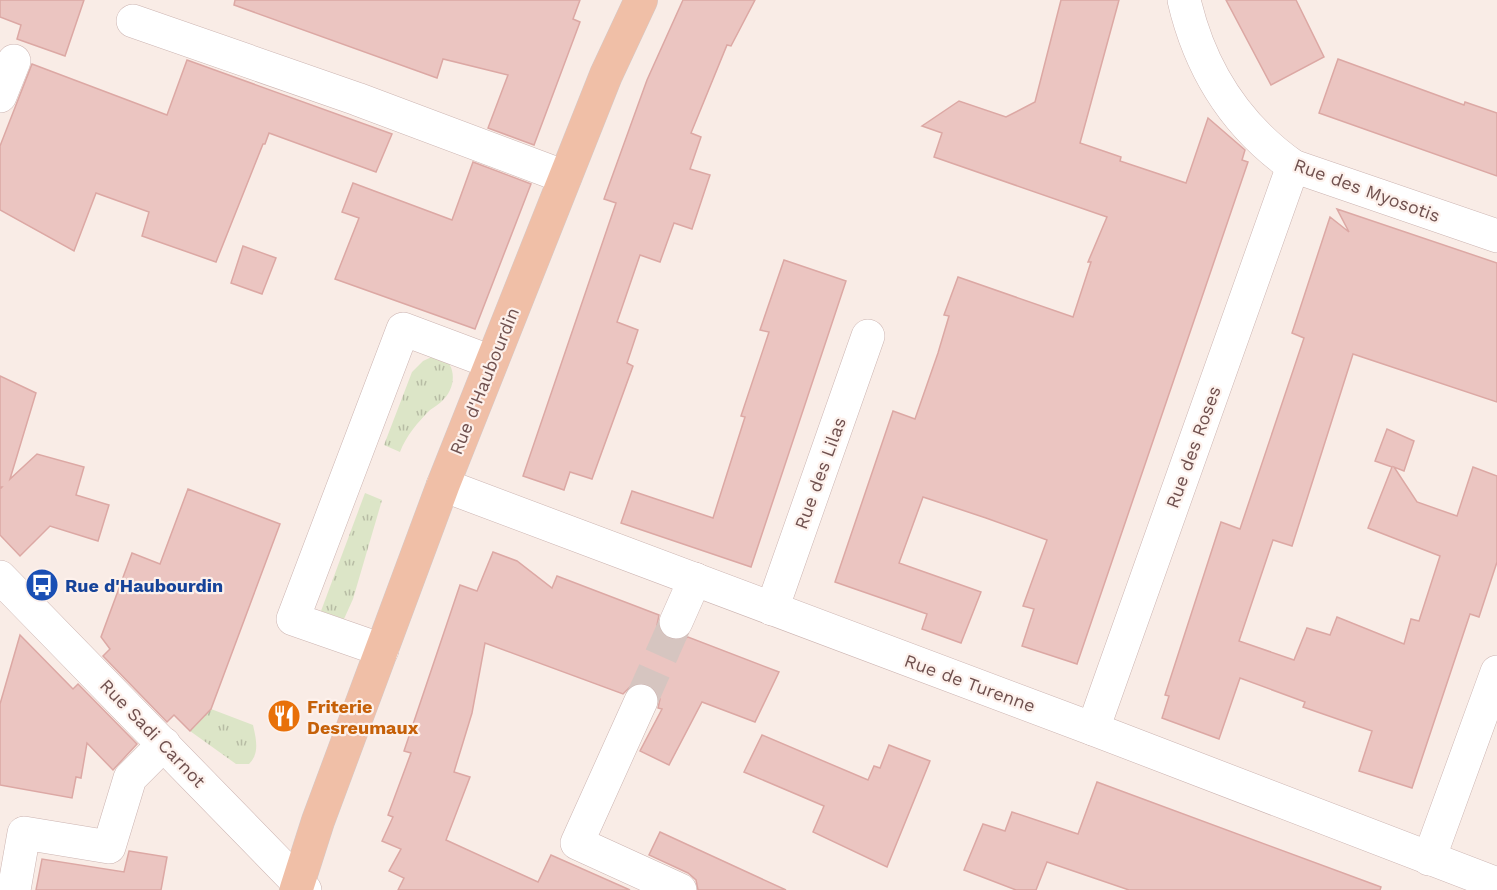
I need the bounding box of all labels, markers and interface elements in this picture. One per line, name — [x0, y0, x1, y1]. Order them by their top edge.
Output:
street label: Rue des Myosotis — [1291, 154, 1443, 226]
street label: Rue d'Haubourdin — [445, 304, 523, 458]
street label: Rue des Roses — [1161, 383, 1225, 511]
street label: Rue des Lilas — [790, 414, 850, 532]
bus stop icon: Rue d'Haubourdin — [24, 567, 60, 603]
place label: Rue d'Haubourdin — [65, 575, 223, 596]
street label: Rue de Turenne — [902, 650, 1038, 716]
street label: Rue Sadi Carnot — [96, 674, 210, 792]
place label: Friterie Desreumaux — [307, 696, 419, 738]
restaurant icon: Friterie Desreumaux — [266, 698, 302, 734]

